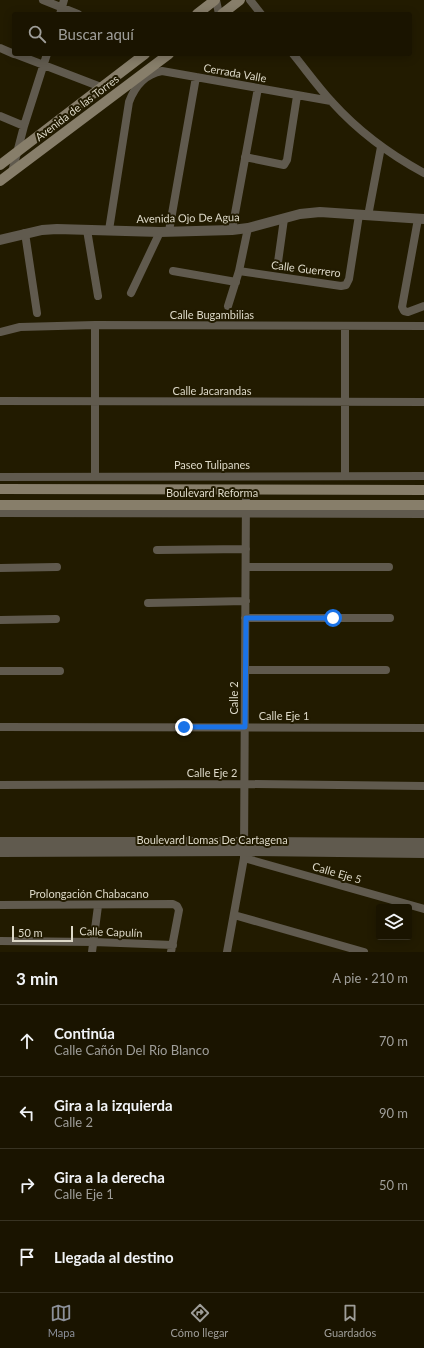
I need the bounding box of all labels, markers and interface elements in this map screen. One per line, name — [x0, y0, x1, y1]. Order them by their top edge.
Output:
search box — [12, 12, 412, 56]
icon: search — [26, 23, 48, 45]
text: Buscar aquí — [58, 25, 134, 43]
street label: Cerrada Valle — [203, 61, 268, 84]
street label: Avenida de las Torres — [32, 72, 121, 143]
street label: Avenida Ojo De Agua — [136, 210, 240, 225]
street label: Calle Guerrero — [270, 258, 342, 279]
street label: Calle Bugambilias — [170, 308, 254, 321]
street label: Calle Jacarandas — [173, 384, 252, 397]
street label: Paseo Tulipanes — [174, 458, 250, 471]
street label: Boulevard Reforma — [166, 486, 258, 499]
route start — [324, 609, 342, 627]
street label: Calle 2 — [227, 681, 240, 715]
street label: Calle Eje 1 — [259, 709, 309, 722]
route end — [175, 718, 193, 736]
street label: Calle Eje 2 — [187, 766, 237, 779]
street label: Boulevard Lomas De Cartagena — [136, 833, 288, 846]
street label: Calle Eje 5 — [311, 859, 363, 886]
street label: Prolongación Chabacano — [29, 887, 149, 900]
map controls — [376, 904, 412, 940]
button: layers — [376, 904, 412, 940]
scale bar — [12, 924, 73, 943]
street label: Calle Capulín — [79, 924, 143, 939]
text: 50 m — [18, 926, 43, 939]
text: 3 min — [16, 968, 58, 989]
text: A pie · 210 m — [332, 970, 408, 986]
text: Continúa — [54, 1024, 115, 1042]
icon: ahead — [16, 1030, 38, 1052]
text: 70 m — [379, 1033, 408, 1049]
text: Calle Cañón Del Río Blanco — [54, 1042, 209, 1058]
text: Gira a la izquierda — [54, 1096, 173, 1114]
icon: left — [16, 1102, 38, 1124]
text: 90 m — [379, 1105, 408, 1121]
text: Calle 2 — [54, 1114, 93, 1130]
text: Gira a la derecha — [54, 1168, 165, 1186]
icon: right — [16, 1174, 38, 1196]
text: 50 m — [379, 1177, 408, 1193]
text: Calle Eje 1 — [54, 1186, 114, 1202]
icon: arrive — [16, 1246, 38, 1268]
text: Llegada al destino — [54, 1248, 174, 1266]
tab: Mapa — [48, 1302, 75, 1339]
tab: Cómo llegar — [171, 1302, 228, 1339]
tab: Guardados — [324, 1302, 376, 1339]

